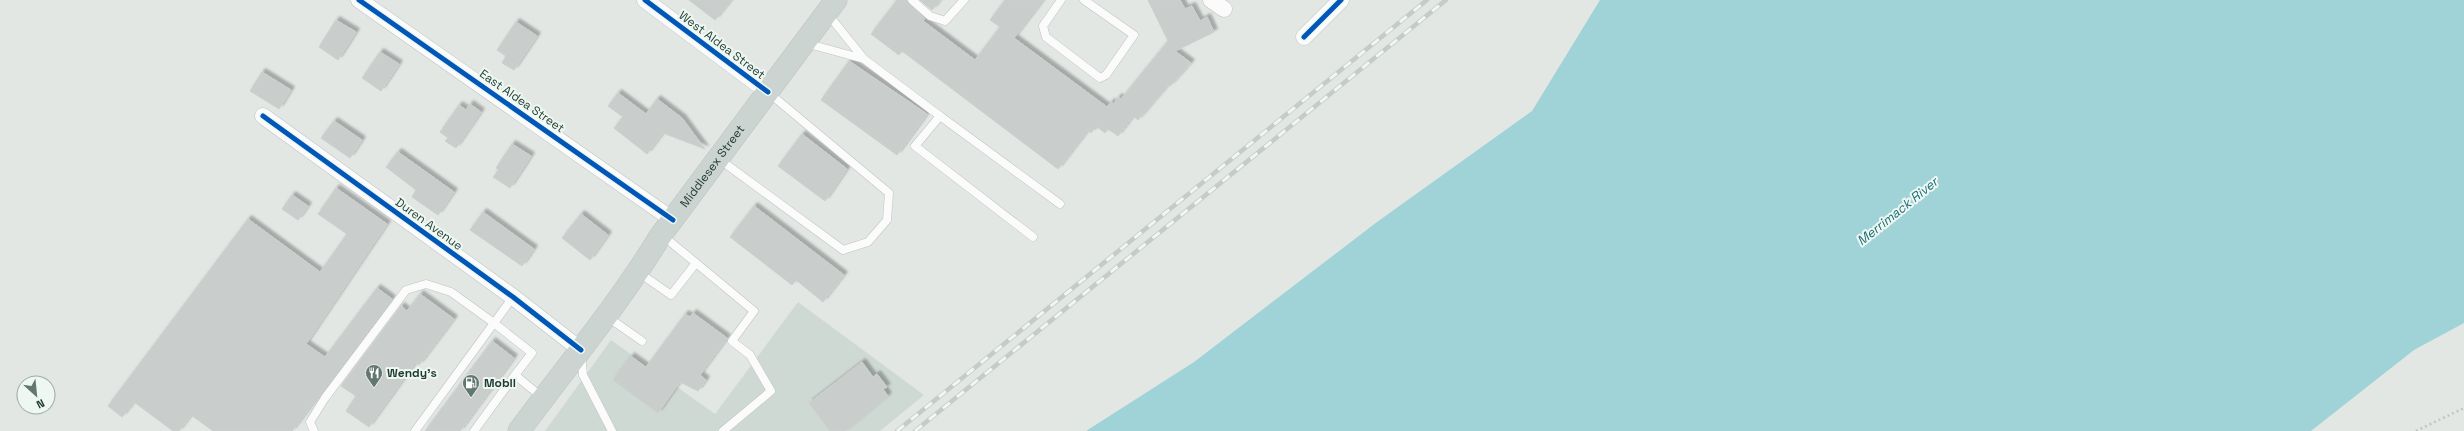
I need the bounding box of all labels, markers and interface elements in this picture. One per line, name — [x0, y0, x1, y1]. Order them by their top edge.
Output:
street label: West Aldea Street — [676, 7, 768, 83]
street label: East Aldea Street — [476, 66, 568, 136]
street label: Middlesex Street — [676, 122, 748, 211]
water label: Merrimack River — [1853, 172, 1943, 249]
street label: Duren Avenue — [392, 194, 466, 254]
restaurant icon: Wendy's — [364, 363, 384, 388]
place label: Wendy's — [387, 365, 437, 381]
fuel station icon: Mobil — [461, 373, 481, 398]
north arrow — [16, 375, 56, 415]
place label: Mobil — [484, 375, 516, 391]
text: N — [34, 396, 47, 412]

